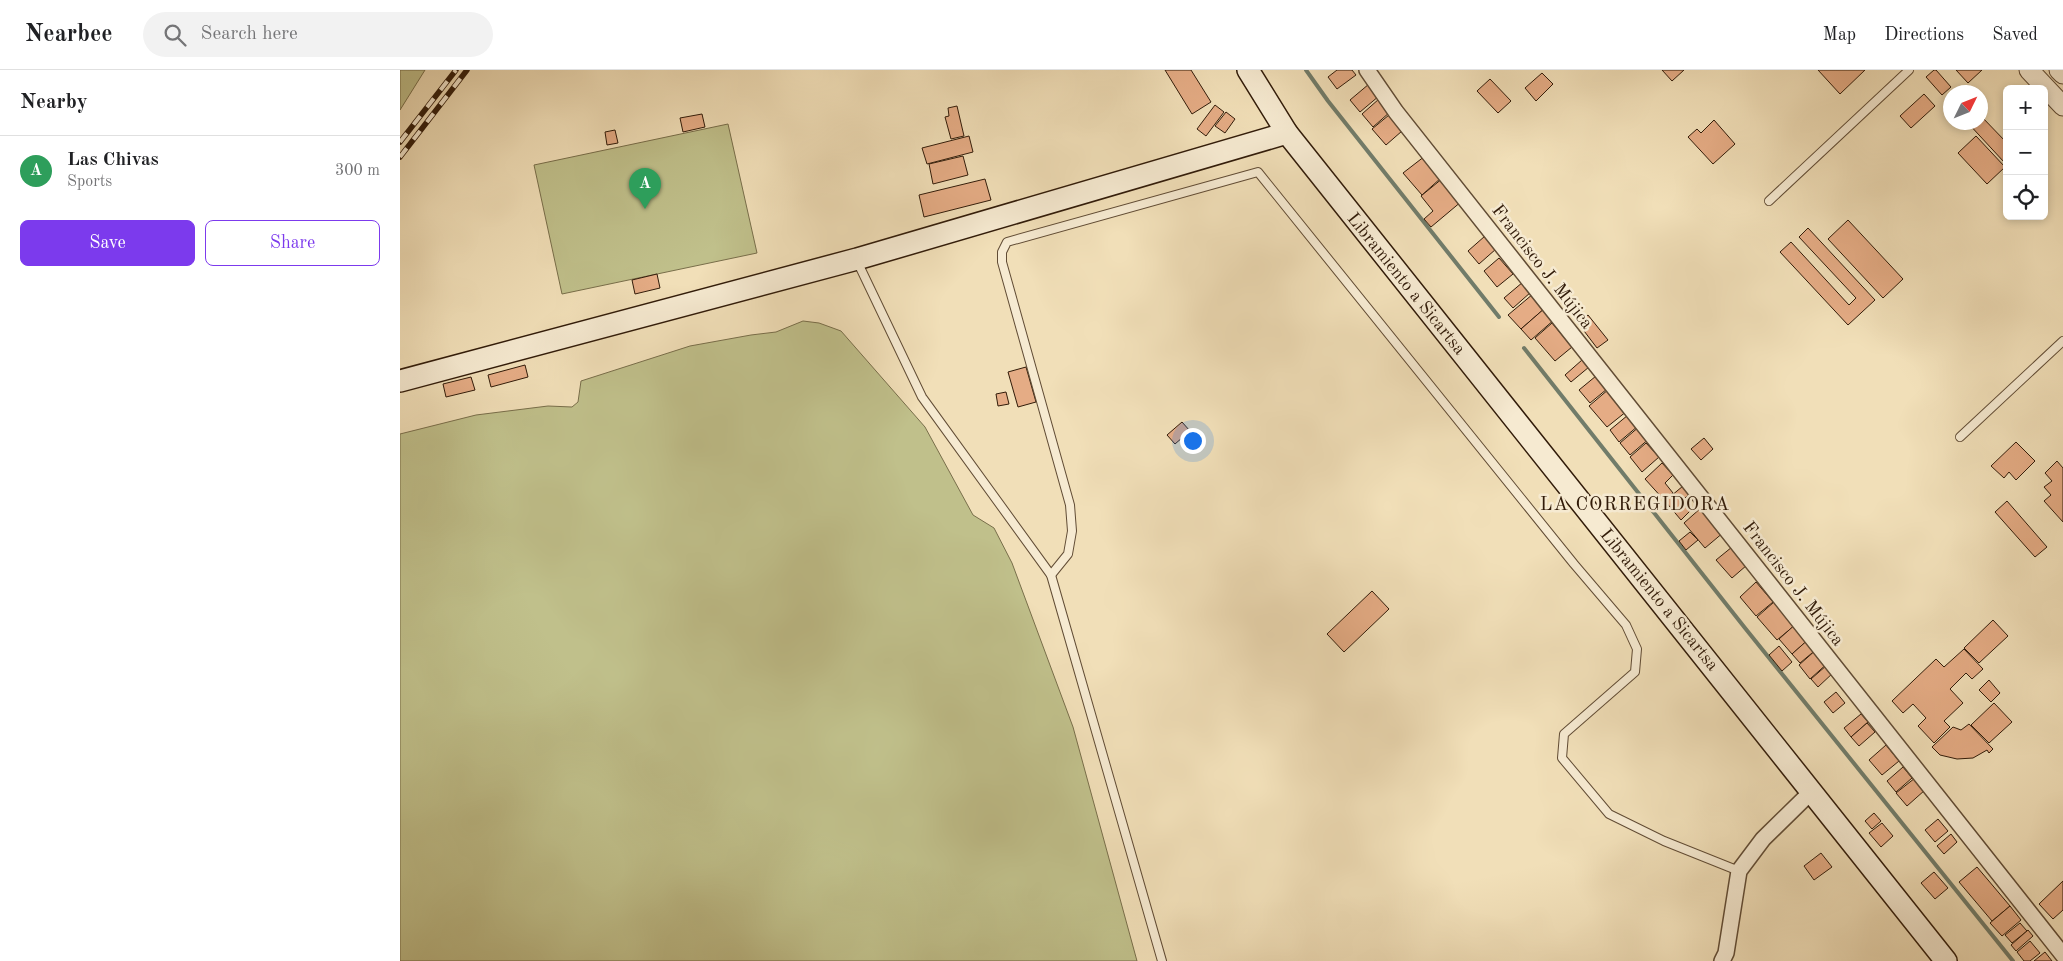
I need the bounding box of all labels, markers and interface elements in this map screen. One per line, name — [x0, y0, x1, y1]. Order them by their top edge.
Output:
search box — [143, 12, 493, 57]
icon: search — [161, 21, 189, 49]
text: Nearbee — [25, 23, 113, 47]
text: Search here — [201, 25, 298, 44]
text: Map — [1823, 26, 1856, 44]
text: Directions — [1884, 26, 1964, 44]
text: Saved — [1992, 26, 2038, 44]
north arrow — [1943, 85, 1988, 130]
map controls — [2003, 85, 2048, 220]
button: + — [2003, 85, 2048, 130]
text: Nearby — [20, 92, 88, 113]
button: − — [2003, 130, 2048, 175]
text: Las Chivas — [67, 151, 159, 170]
text: A — [30, 163, 42, 179]
text: 300 m — [335, 163, 380, 179]
pin: A — [629, 168, 661, 209]
text: Sports — [67, 174, 112, 190]
button: locate — [2003, 175, 2048, 220]
street label: Francisco J. Mújica — [1488, 201, 1596, 333]
street label: Libramiento a Sicartsa — [1343, 210, 1469, 358]
button: Save — [20, 220, 195, 266]
button: Share — [205, 220, 380, 266]
your location — [1180, 428, 1206, 454]
district label: LA CORREGIDORA — [1540, 496, 1730, 515]
street label: Francisco J. Mújica — [1739, 518, 1847, 650]
street label: Libramiento a Sicartsa — [1596, 526, 1722, 674]

